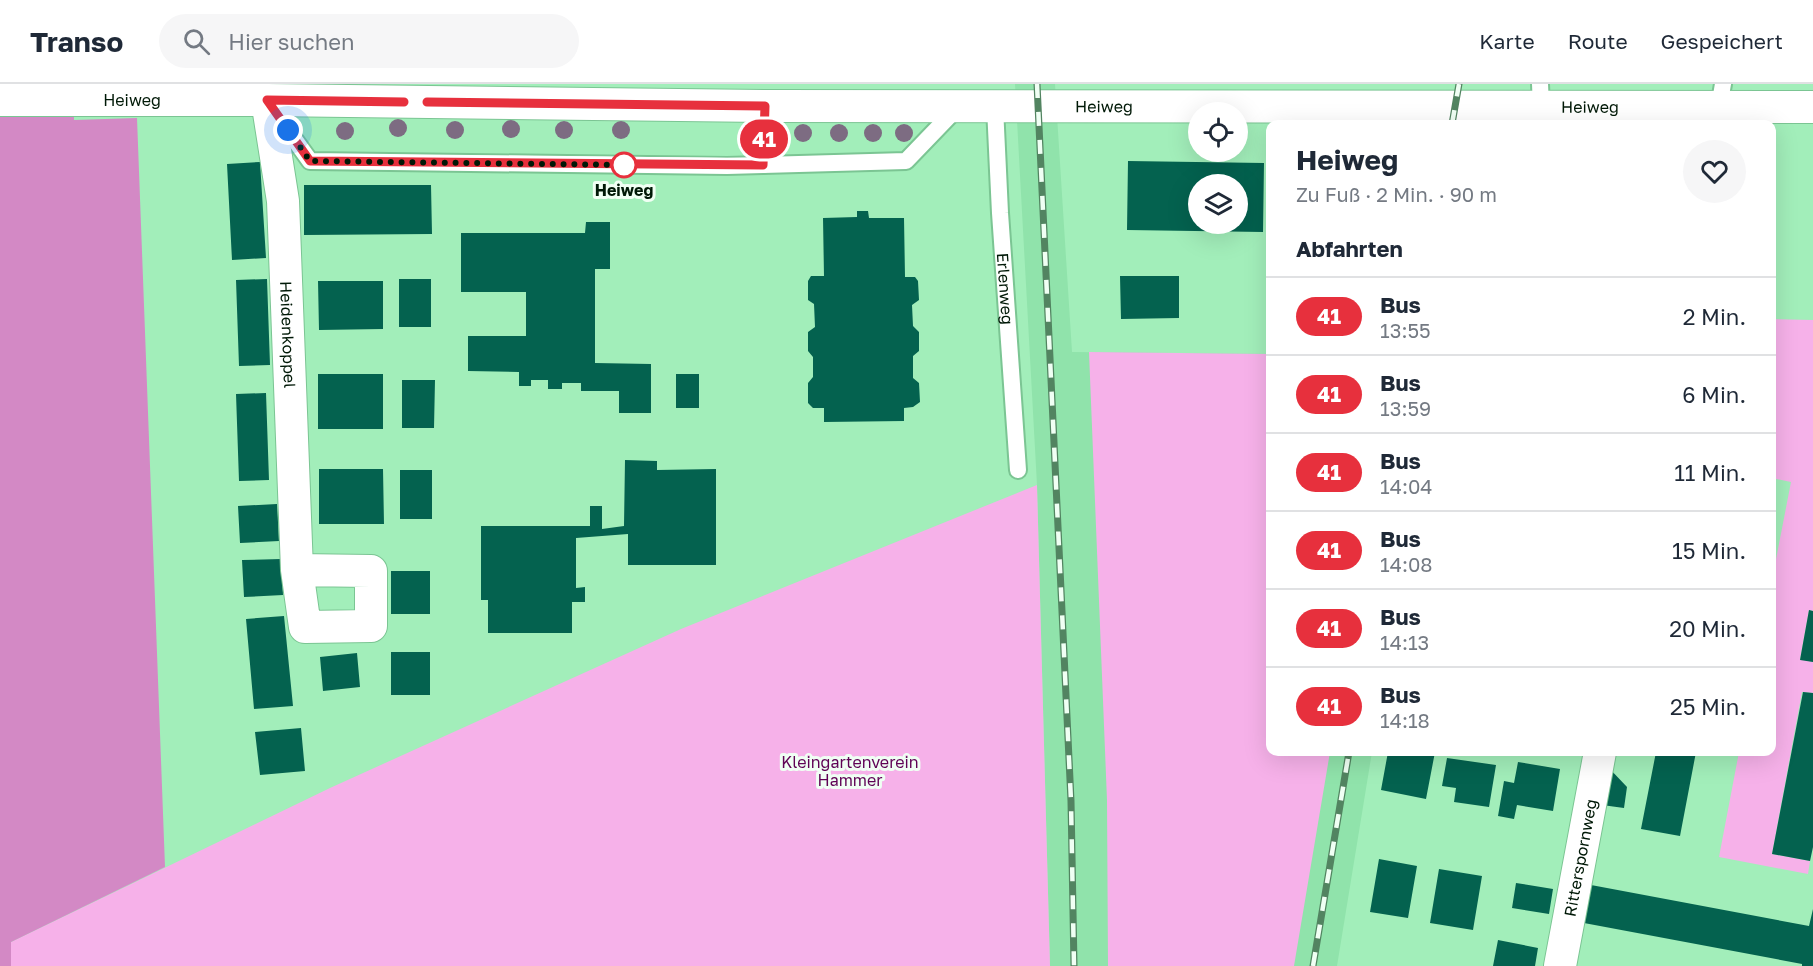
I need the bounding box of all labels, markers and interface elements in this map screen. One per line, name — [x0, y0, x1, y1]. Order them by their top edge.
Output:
search box — [159, 14, 579, 68]
text: Transo — [30, 25, 123, 58]
icon: search — [180, 25, 213, 58]
text: Hier suchen — [228, 28, 355, 55]
text: Karte — [1479, 28, 1535, 54]
text: Route — [1568, 28, 1628, 54]
text: Gespeichert — [1661, 28, 1783, 54]
street label: Heiweg — [103, 90, 161, 110]
street label: Heiweg — [1075, 96, 1133, 116]
street label: Heiweg — [1561, 97, 1619, 117]
map controls — [1188, 102, 1248, 234]
button: locate — [1188, 102, 1248, 162]
your location — [273, 115, 303, 145]
line badge: 41 — [737, 120, 791, 158]
text: 41 — [752, 126, 776, 152]
button: heart — [1683, 140, 1746, 203]
text: Heiweg — [1296, 143, 1398, 176]
marker: Heiweg — [611, 152, 637, 178]
button: layers — [1188, 174, 1248, 234]
place label: Heiweg — [595, 180, 653, 200]
text: Zu Fuß · 2 Min. · 90 m — [1296, 182, 1497, 206]
text: Abfahrten — [1296, 235, 1403, 262]
street label: Erlenweg — [993, 252, 1018, 325]
street label: Heidenkoppel — [276, 281, 300, 389]
text: Bus — [1380, 291, 1421, 318]
text: 41 — [1317, 303, 1341, 329]
text: 2 Min. — [1683, 303, 1746, 330]
text: 13:55 — [1380, 318, 1431, 342]
text: Bus — [1380, 369, 1421, 396]
text: 41 — [1317, 381, 1341, 407]
text: 6 Min. — [1682, 381, 1746, 408]
text: 13:59 — [1380, 396, 1431, 420]
text: Bus — [1380, 447, 1421, 474]
text: 41 — [1317, 459, 1341, 485]
text: 11 Min. — [1674, 459, 1746, 486]
text: 14:04 — [1380, 474, 1433, 498]
text: Bus — [1380, 525, 1421, 552]
text: 41 — [1317, 537, 1341, 563]
text: 15 Min. — [1672, 537, 1746, 564]
text: 14:08 — [1380, 552, 1433, 576]
text: Bus — [1380, 603, 1421, 630]
text: 41 — [1317, 615, 1341, 641]
text: 20 Min. — [1669, 615, 1746, 642]
text: 14:13 — [1380, 630, 1429, 654]
text: Bus — [1380, 681, 1421, 708]
text: 41 — [1317, 693, 1341, 719]
text: 25 Min. — [1670, 693, 1746, 720]
text: 14:18 — [1380, 708, 1430, 732]
park label: Kleingartenverein Hammer — [781, 752, 919, 790]
street label: Ritterspornweg — [1559, 797, 1601, 918]

